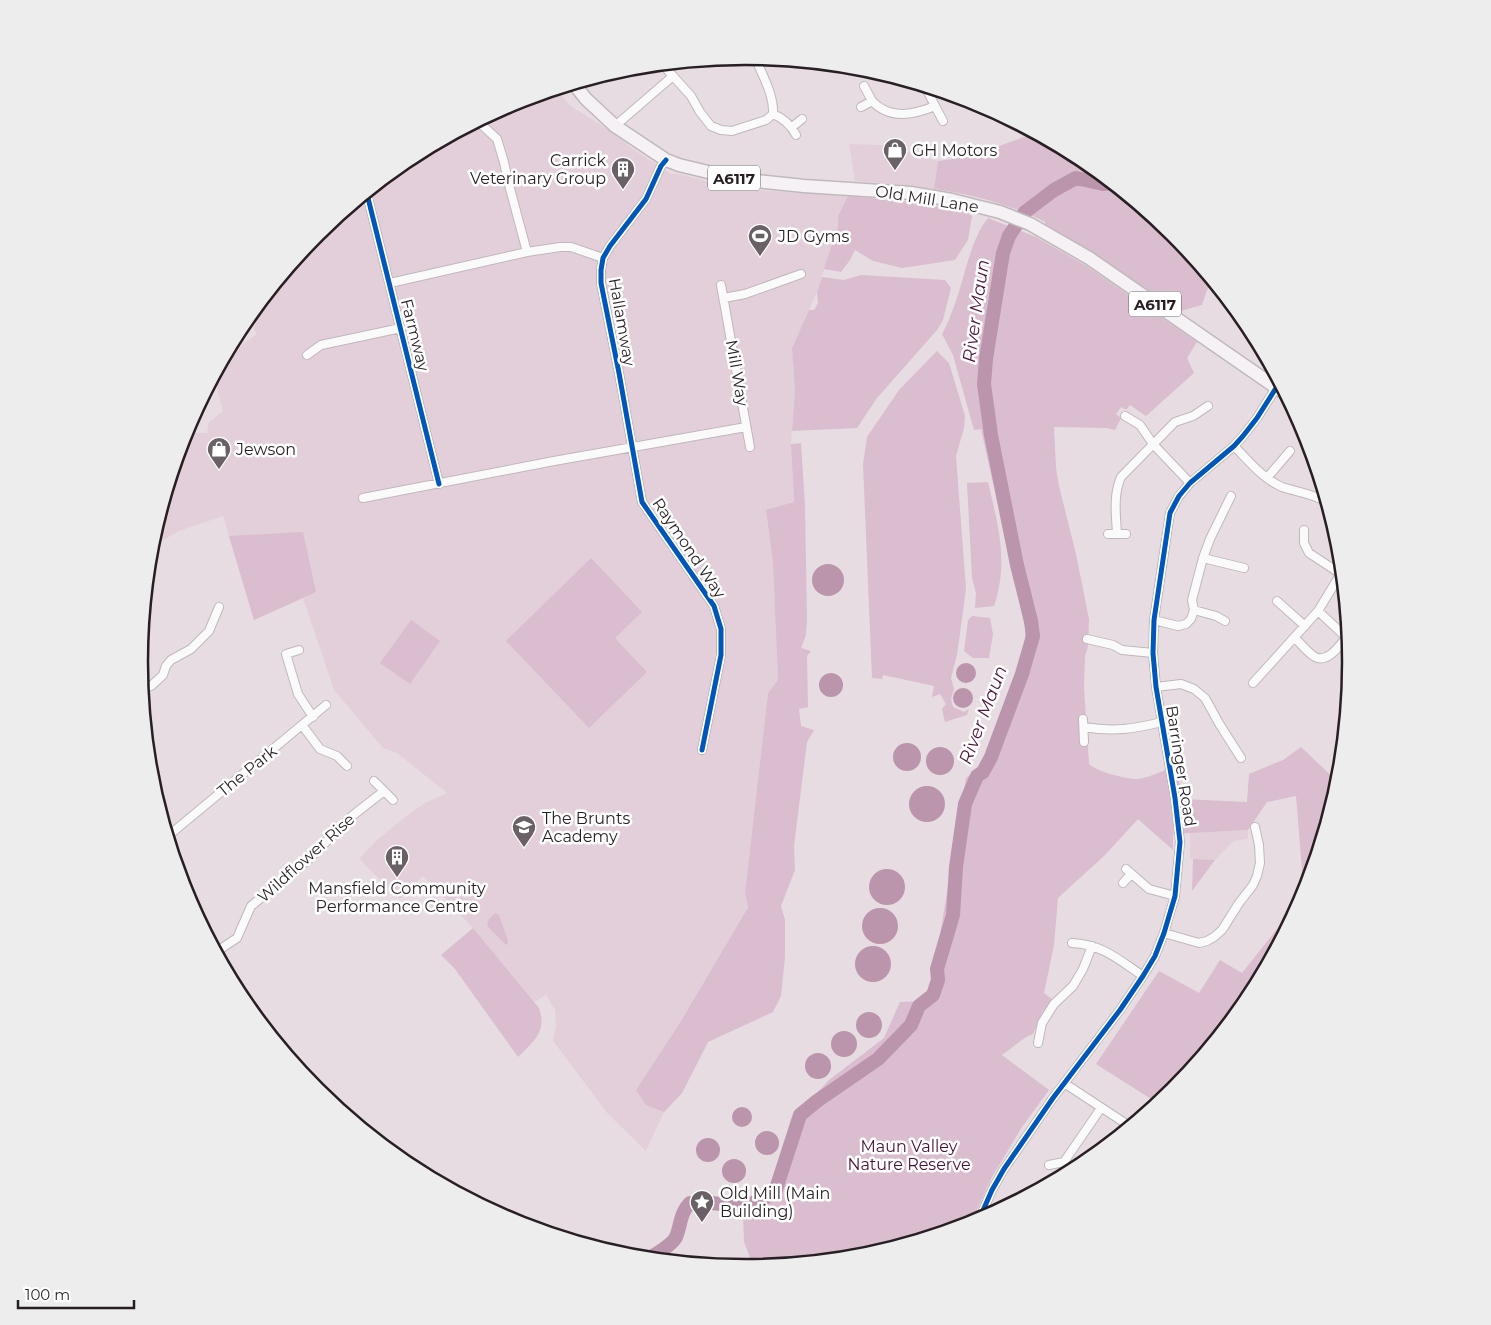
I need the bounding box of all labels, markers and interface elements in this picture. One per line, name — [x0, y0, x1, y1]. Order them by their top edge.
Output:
shop icon: GH Motors — [882, 137, 908, 171]
place label: GH Motors — [912, 141, 997, 160]
place label: Carrick Veterinary Group — [470, 151, 606, 188]
building icon: Carrick Veterinary Group — [610, 156, 636, 190]
road number: A6117 — [708, 166, 760, 190]
street label: Old Mill Lane — [874, 181, 980, 217]
sports icon: JD Gyms — [747, 223, 773, 257]
place label: JD Gyms — [777, 227, 849, 246]
water label: River Maun — [958, 258, 994, 364]
street label: Hallamway — [605, 277, 639, 368]
road number: A6117 — [1129, 292, 1181, 316]
street label: Farmway — [397, 297, 433, 373]
street label: Mill Way — [722, 338, 752, 408]
shop icon: Jewson — [206, 436, 232, 470]
place label: Jewson — [235, 440, 296, 459]
street label: Raymond Way — [648, 494, 730, 602]
water label: River Maun — [954, 663, 1012, 767]
street label: Barringer Road — [1162, 704, 1200, 828]
street label: The Park — [214, 741, 281, 801]
place label: The Brunts Academy — [542, 809, 630, 846]
street label: Wildflower Rise — [254, 810, 358, 906]
school or university icon: The Brunts Academy — [511, 814, 537, 848]
building icon: Mansfield Community Performance Centre — [384, 844, 410, 878]
place label: Mansfield Community Performance Centre — [308, 879, 486, 916]
park label: Maun Valley Nature Reserve — [847, 1137, 971, 1174]
place label: Old Mill (Main Building) — [720, 1184, 830, 1221]
place icon: Old Mill (Main Building) — [689, 1189, 715, 1223]
scale bar — [18, 1278, 134, 1310]
text: 100 m — [25, 1285, 70, 1304]

